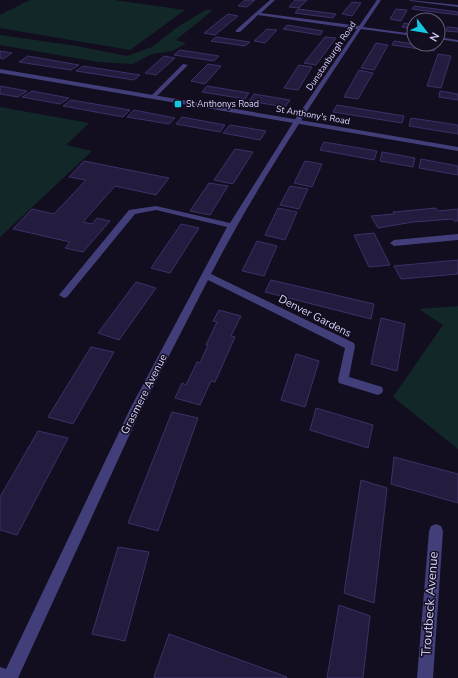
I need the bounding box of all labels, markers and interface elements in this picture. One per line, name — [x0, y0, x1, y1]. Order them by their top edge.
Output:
north arrow — [406, 12, 446, 52]
street label: Dunstanburgh Road — [303, 19, 359, 93]
text: N — [426, 30, 443, 44]
place label: St Anthonys Road — [186, 98, 259, 110]
marker: St Anthonys Road — [173, 99, 183, 109]
street label: St Anthony's Road — [275, 103, 351, 127]
street label: Denver Gardens — [276, 291, 354, 341]
street label: Grasmere Avenue — [117, 351, 171, 437]
street label: Troutbeck Avenue — [417, 551, 443, 657]

